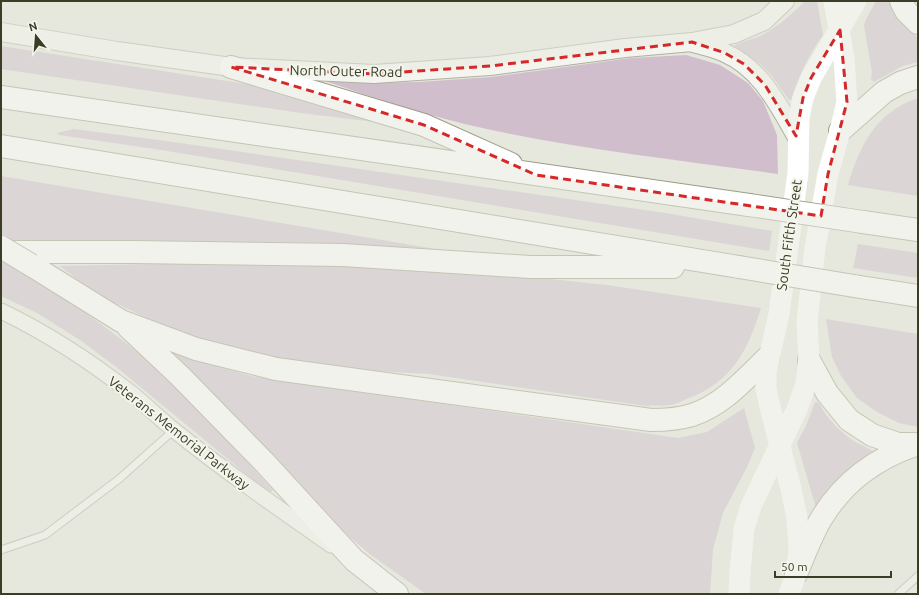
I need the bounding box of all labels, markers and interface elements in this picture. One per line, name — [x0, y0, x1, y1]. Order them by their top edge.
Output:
north arrow — [16, 16, 56, 56]
text: N — [27, 19, 39, 33]
street label: North Outer Road — [289, 62, 403, 80]
street label: South Fifth Street — [773, 178, 805, 292]
street label: Veterans Memorial Parkway — [105, 373, 253, 493]
scale bar — [775, 553, 891, 579]
text: 50 m — [781, 560, 808, 573]

